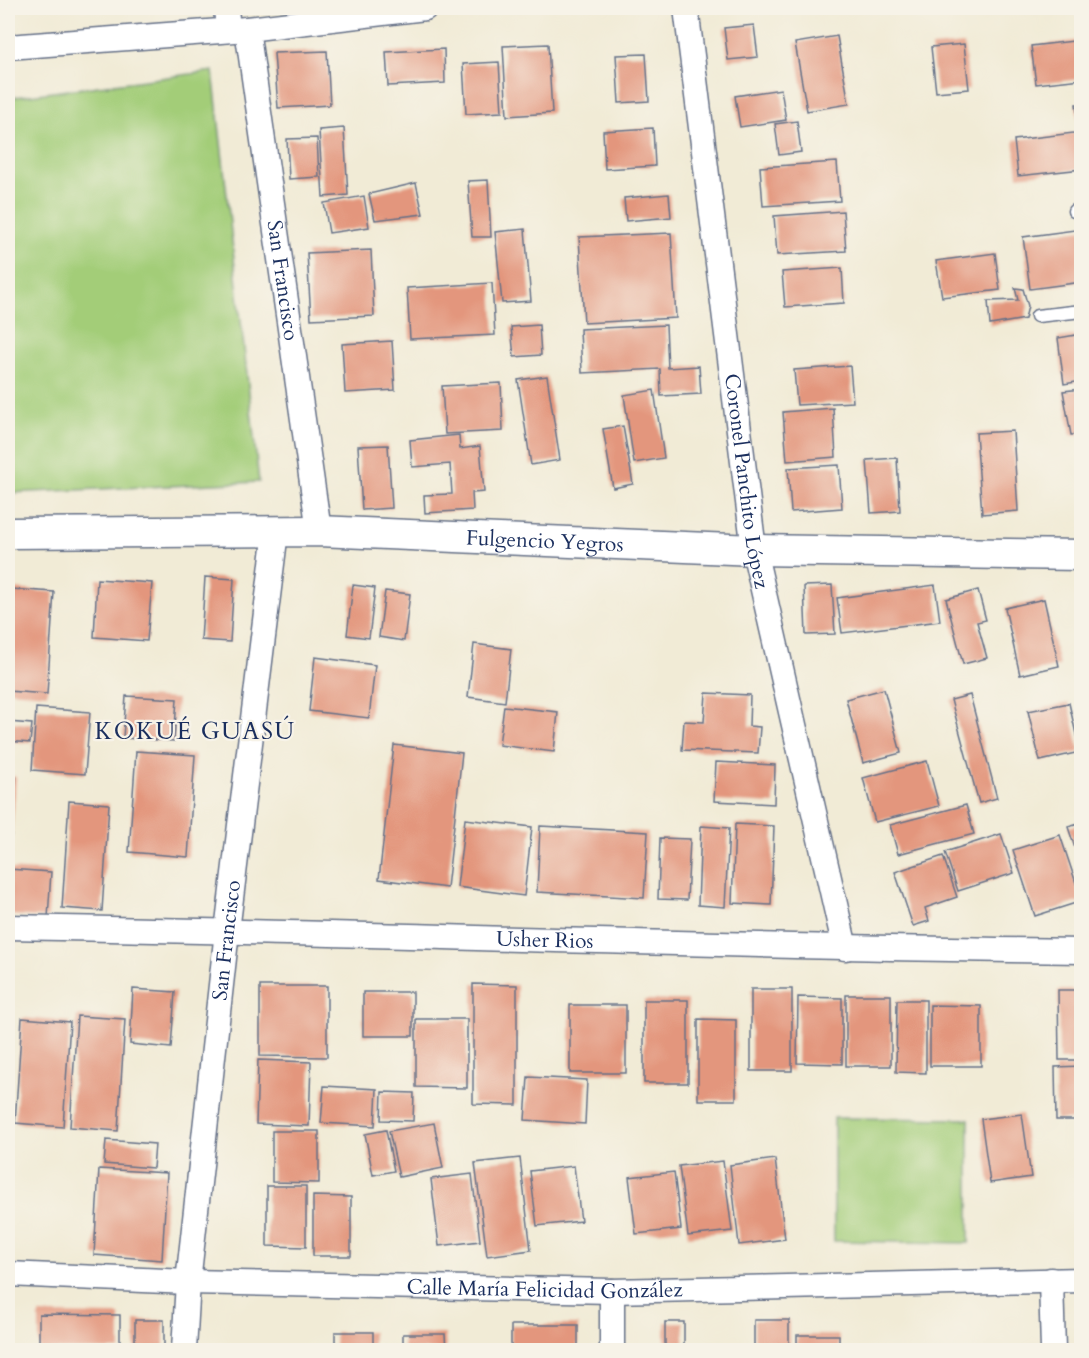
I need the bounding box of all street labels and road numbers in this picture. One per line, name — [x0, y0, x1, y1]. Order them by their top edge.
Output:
street label: San Francisco — [260, 218, 306, 343]
street label: Coronel Panchito López — [717, 372, 777, 592]
street label: Fulgencio Yegros — [465, 523, 624, 559]
street label: San Francisco — [205, 878, 248, 1002]
street label: Usher Rios — [496, 924, 594, 956]
street label: Calle María Felicidad González — [406, 1272, 684, 1306]

